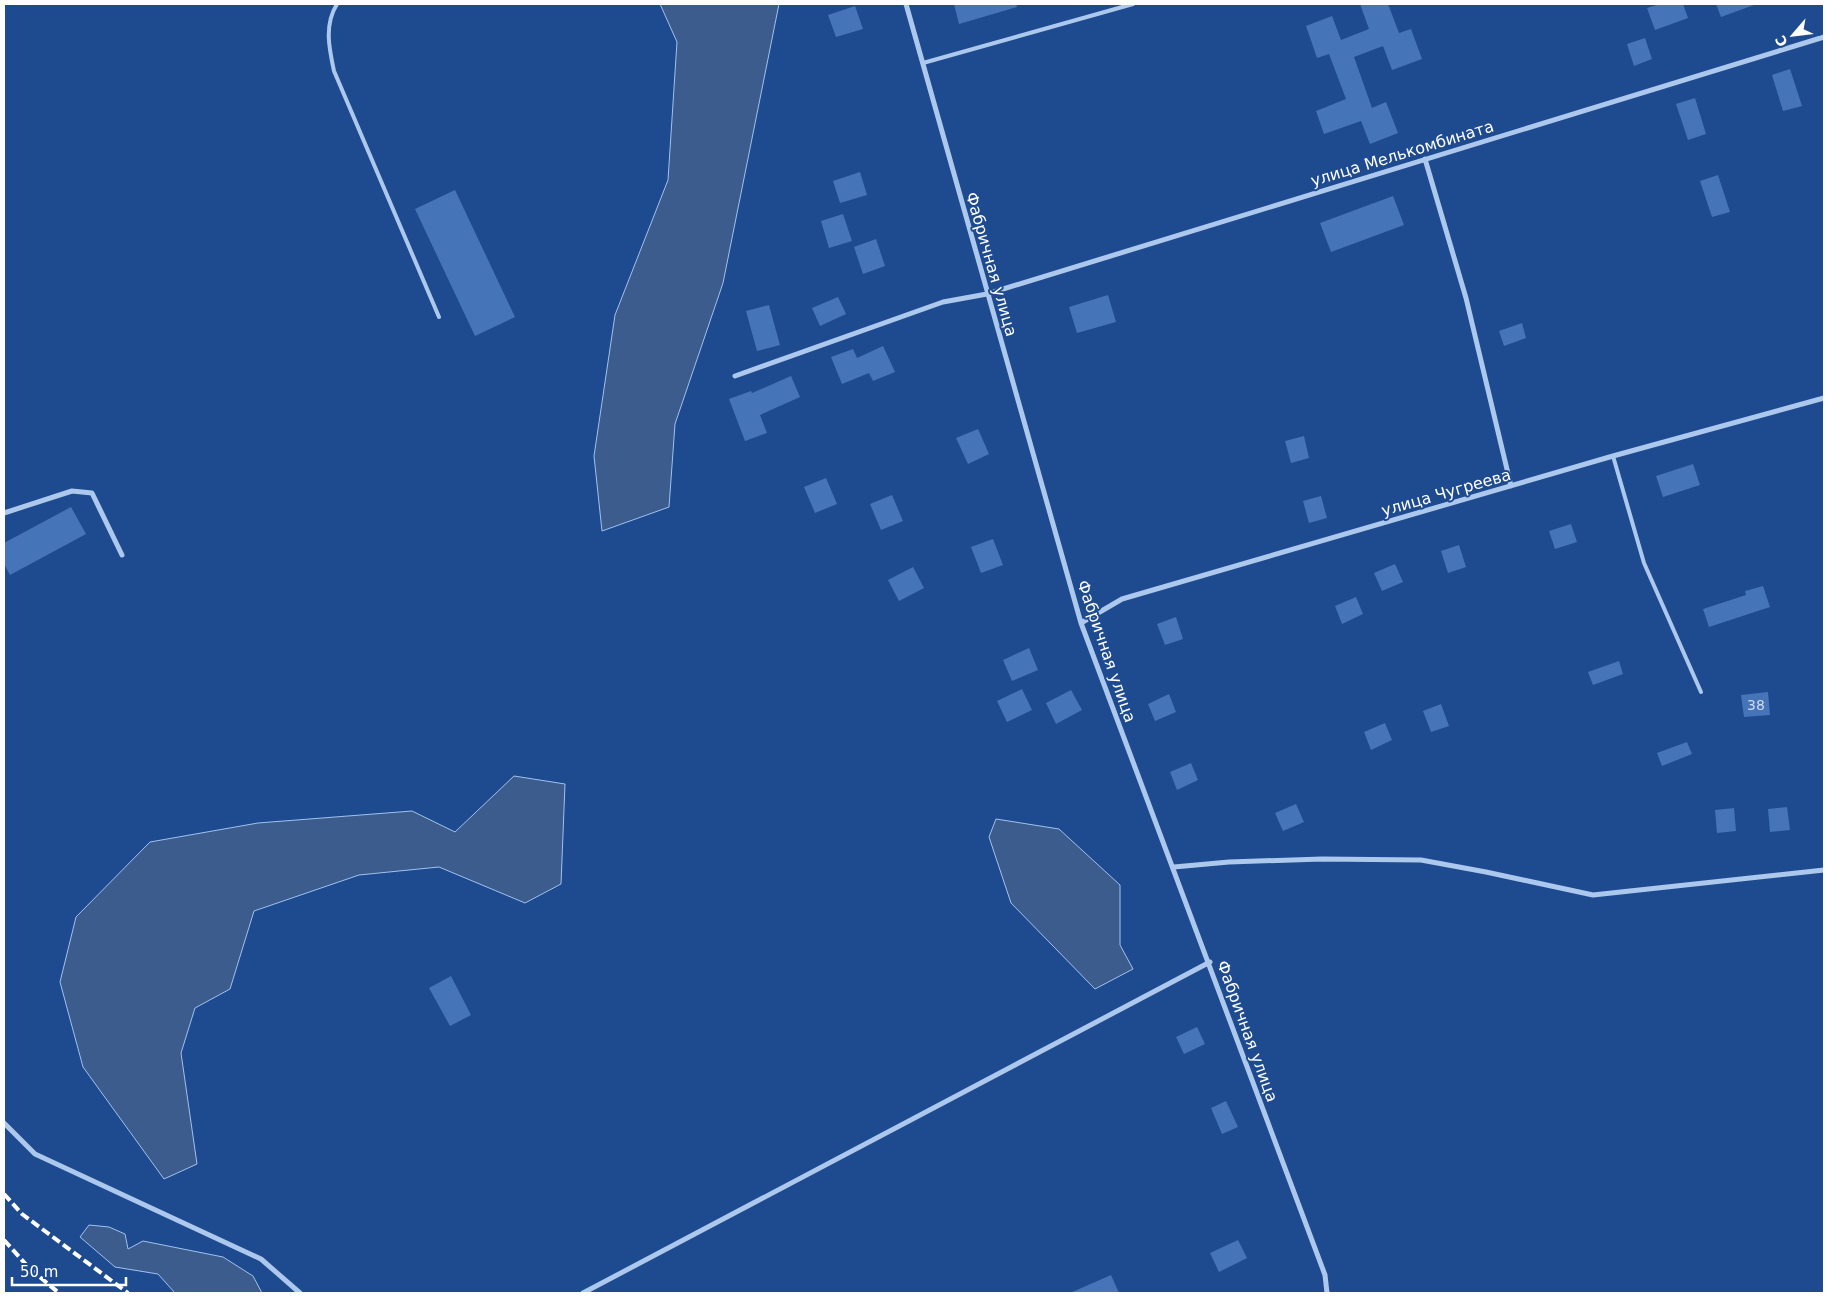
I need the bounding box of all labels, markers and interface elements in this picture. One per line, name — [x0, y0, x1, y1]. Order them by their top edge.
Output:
north arrow — [1768, 10, 1818, 60]
text: С — [1772, 33, 1791, 49]
street label: улица Мелькомбината — [1308, 117, 1496, 190]
street label: Фабричная улица — [962, 190, 1021, 338]
street label: улица Чугреева — [1379, 465, 1513, 520]
street label: Фабричная улица — [1073, 578, 1140, 725]
house number: 38 — [1747, 697, 1765, 713]
street label: Фабричная улица — [1213, 958, 1282, 1105]
scale bar — [12, 1254, 126, 1286]
text: 50 m — [20, 1263, 58, 1281]

